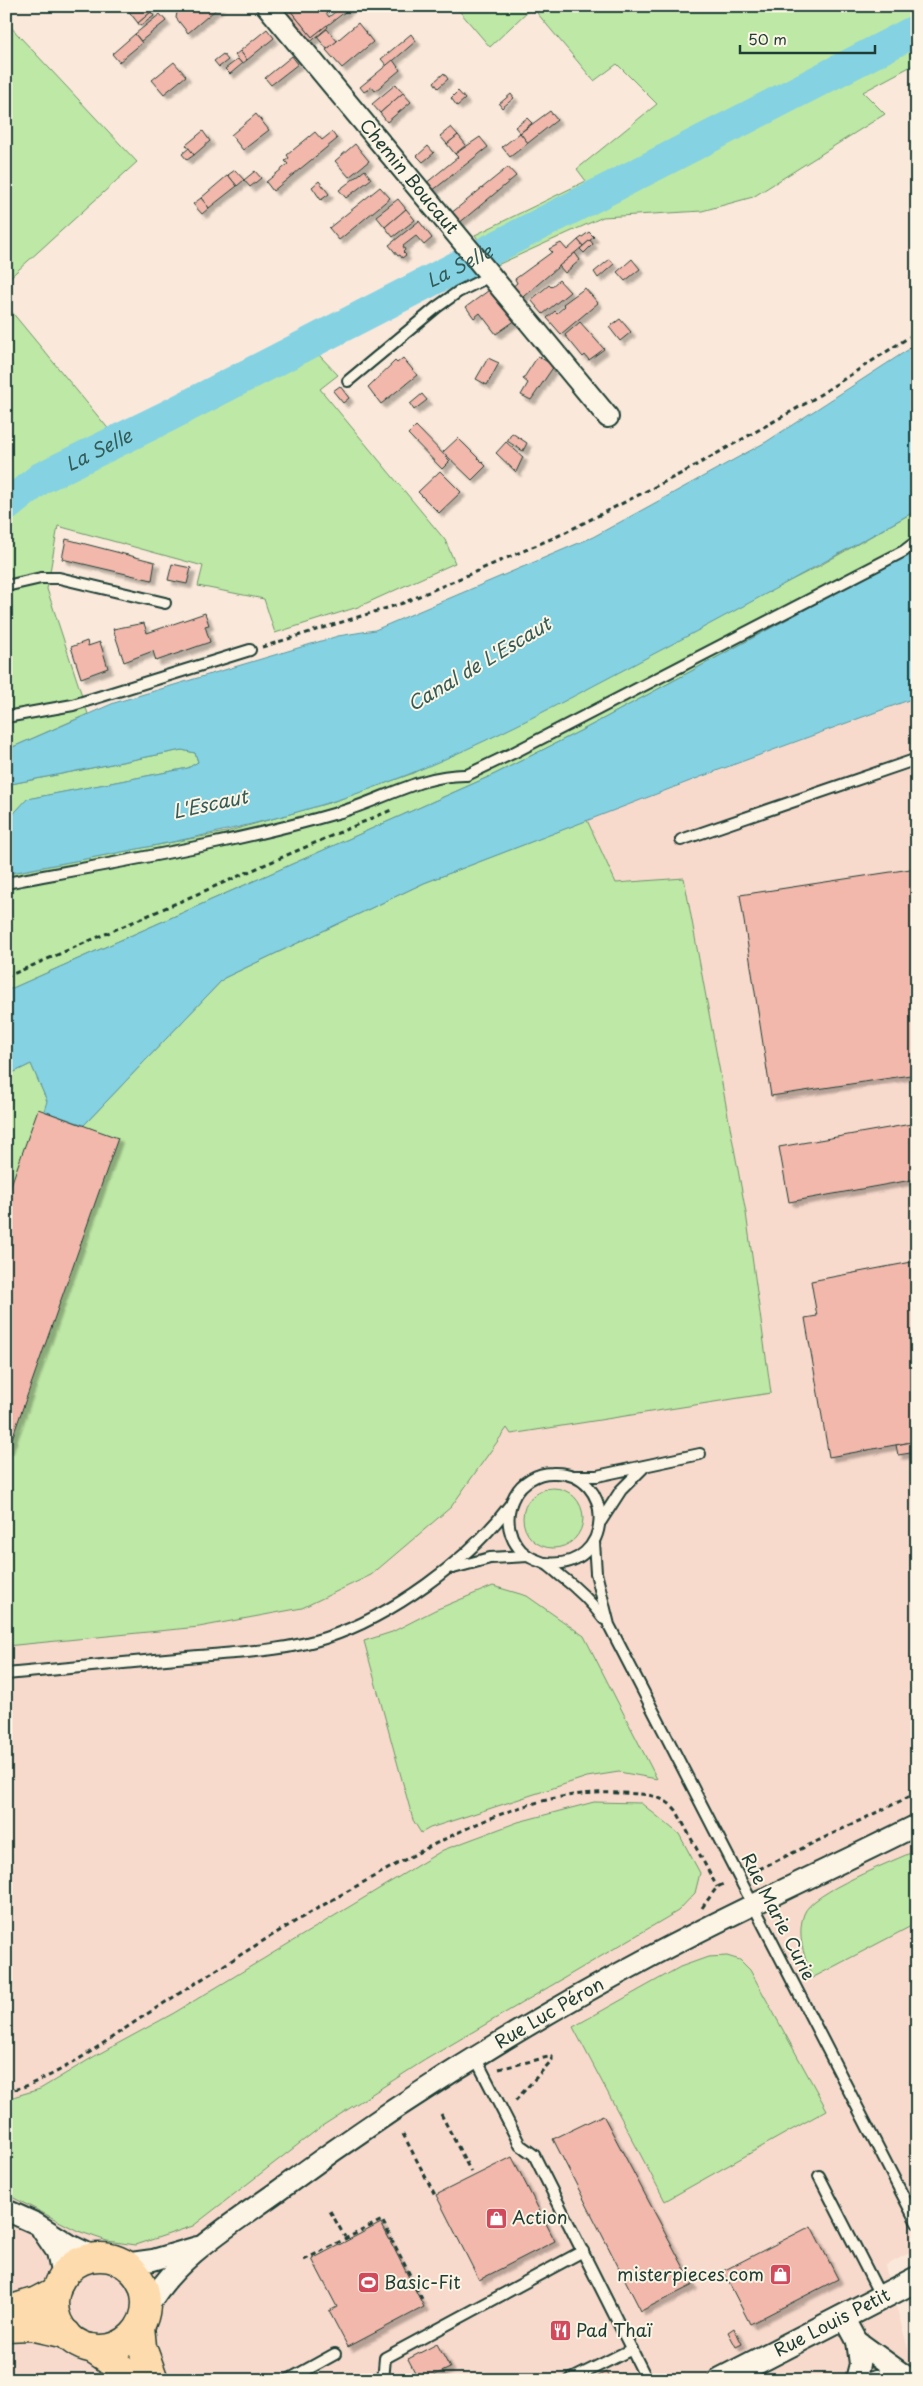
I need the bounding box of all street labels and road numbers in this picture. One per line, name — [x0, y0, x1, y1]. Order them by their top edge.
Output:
street label: Chemin Boucaut — [354, 112, 466, 240]
street label: Rue Marie Curie — [736, 1848, 823, 1985]
street label: Rue Luc Péron — [489, 1970, 608, 2054]
street label: Rue Louis Petit — [769, 2280, 895, 2363]

